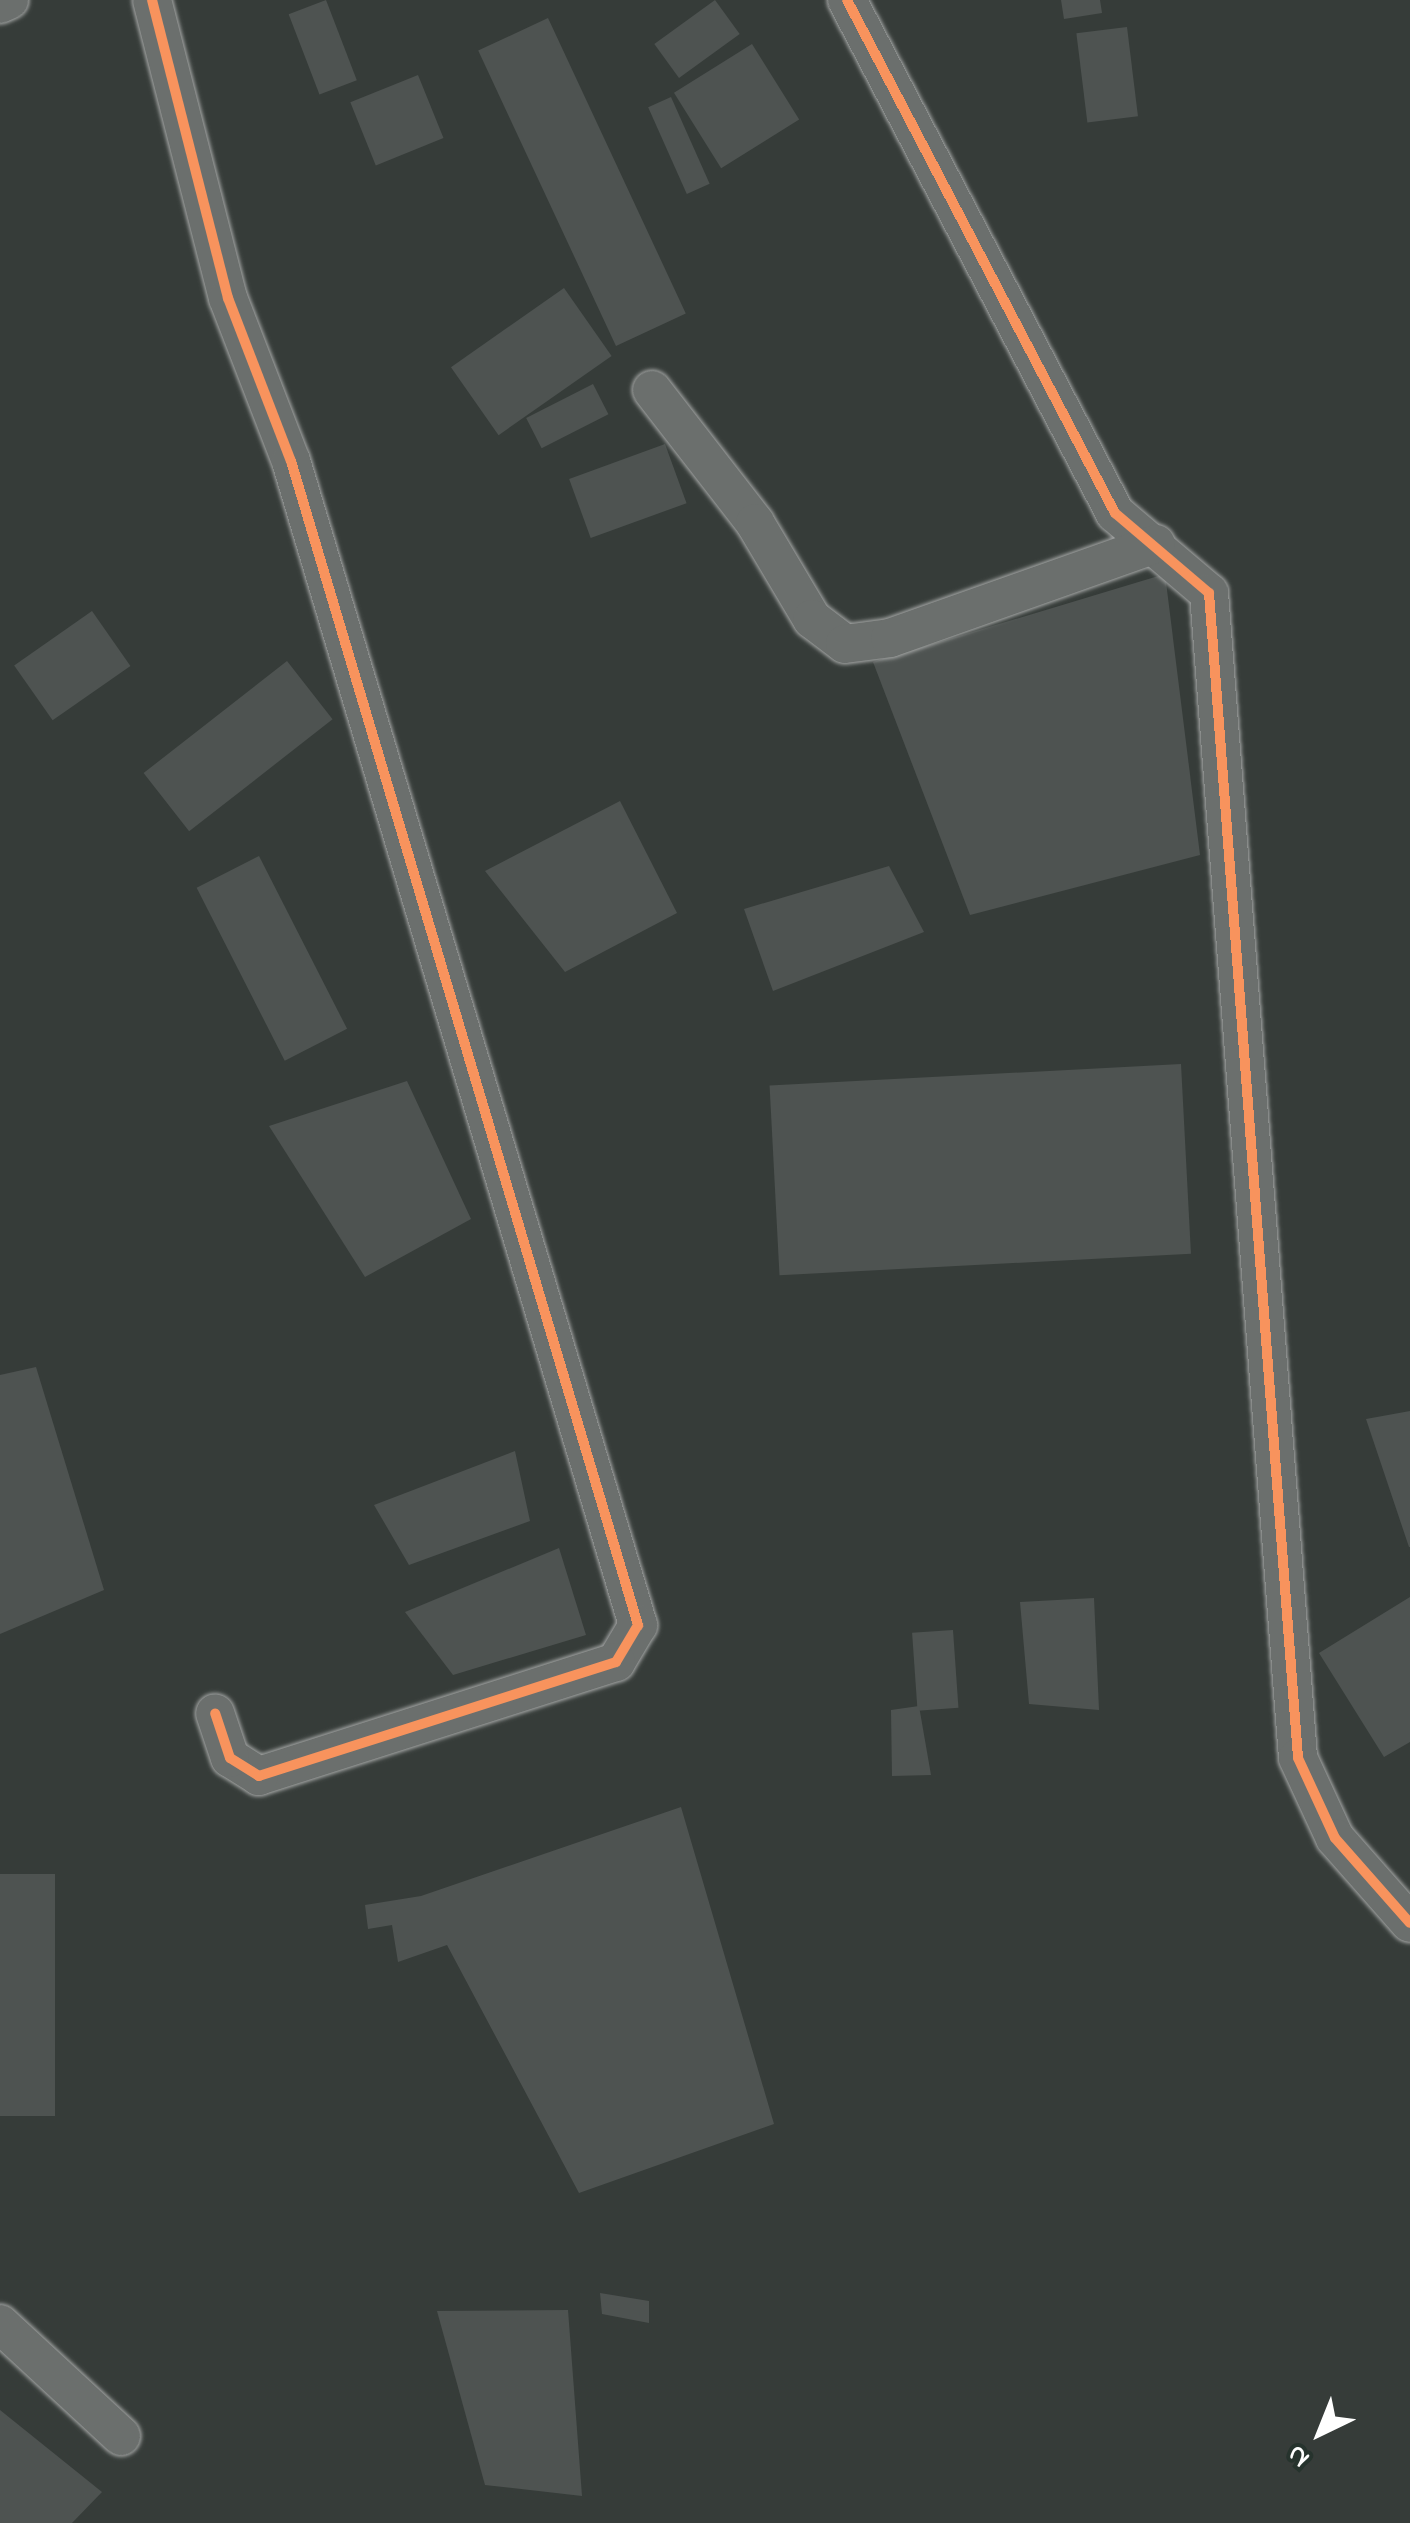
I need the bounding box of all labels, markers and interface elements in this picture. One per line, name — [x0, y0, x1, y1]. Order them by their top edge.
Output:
north arrow — [1270, 2383, 1370, 2483]
text: N — [1278, 2434, 1320, 2477]

